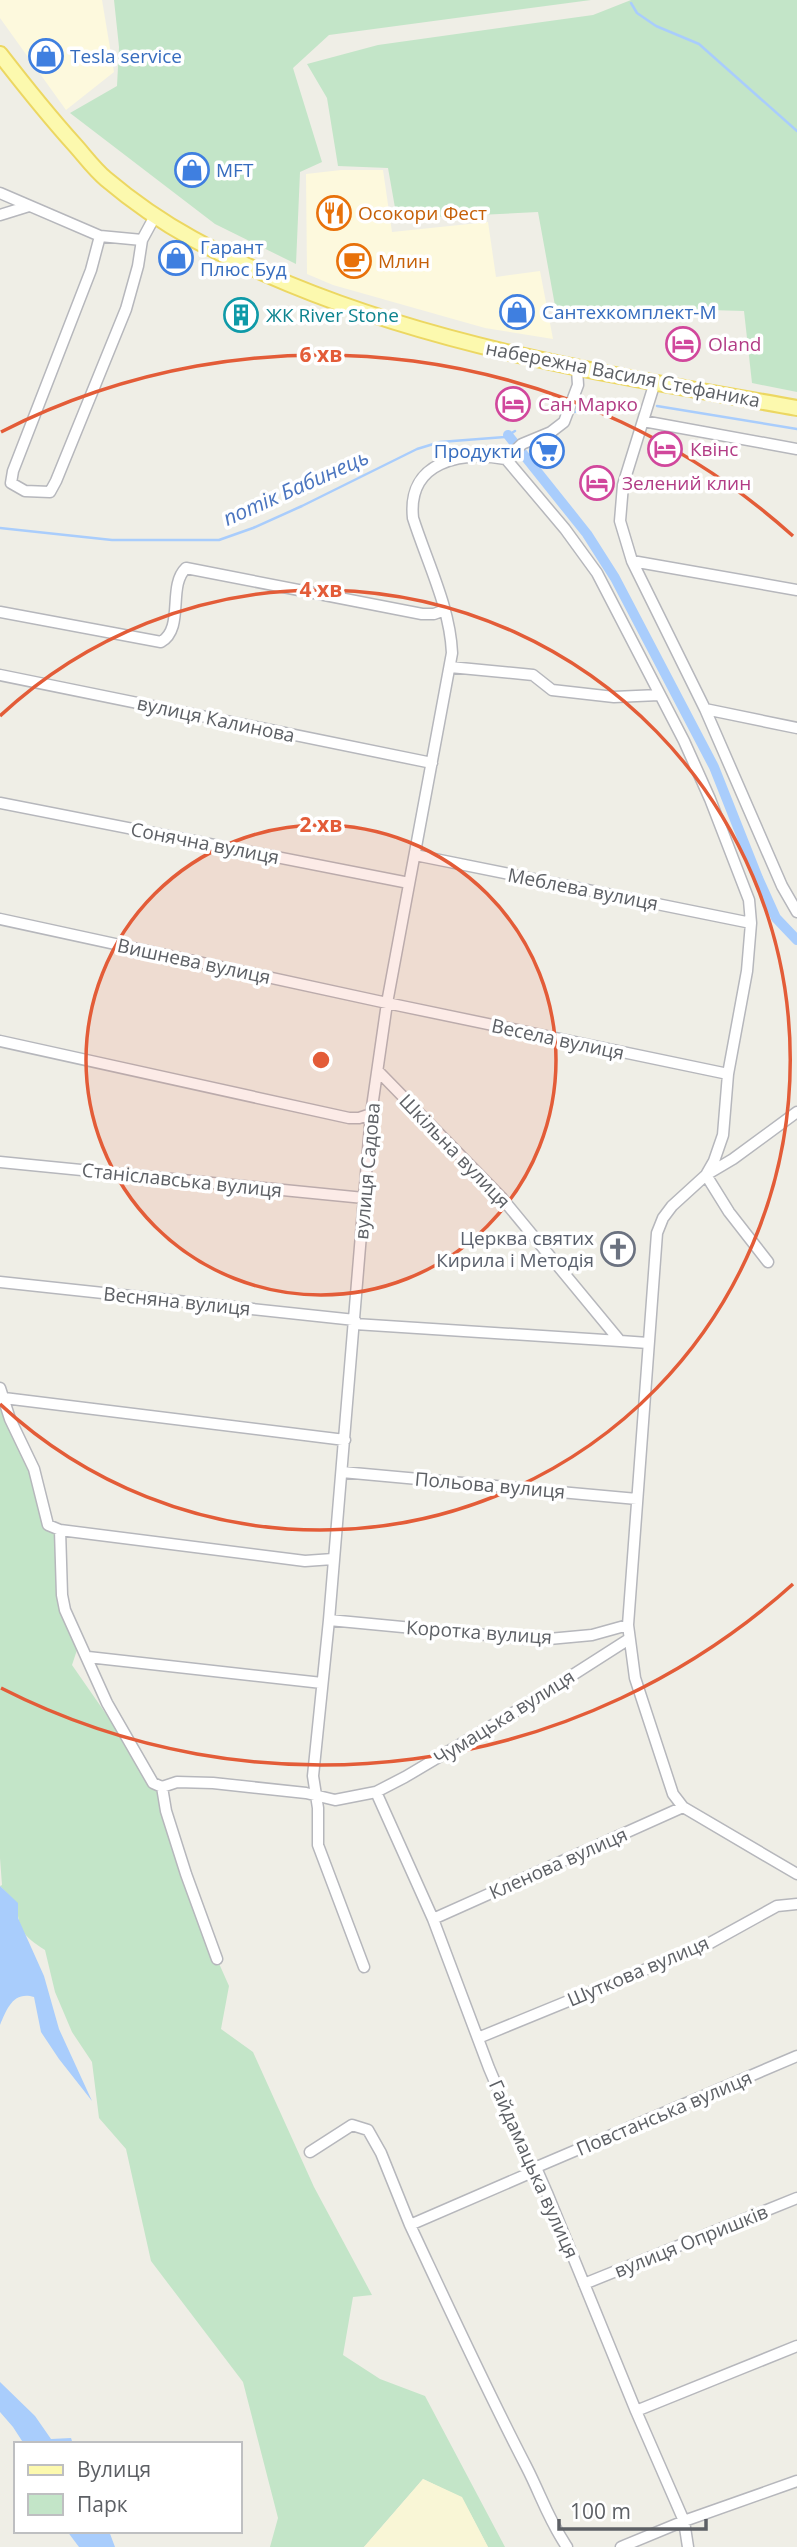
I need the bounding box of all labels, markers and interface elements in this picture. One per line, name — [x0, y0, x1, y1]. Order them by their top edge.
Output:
shop icon: Tesla service — [27, 37, 65, 75]
place label: Tesla service — [70, 43, 182, 69]
shop icon: MFT — [173, 151, 211, 189]
place label: MFT — [216, 157, 254, 183]
restaurant icon: Осокори Фест — [315, 194, 353, 232]
place label: Осокори Фест — [358, 200, 487, 226]
place label: Гарант Плюс Буд — [200, 234, 287, 282]
shop icon: Гарант Плюс Буд — [157, 239, 195, 277]
cafe icon: Млин — [335, 242, 373, 280]
place label: Млин — [378, 248, 430, 274]
shop icon: Сантехкомплект-М — [498, 293, 536, 331]
building icon: ЖК River Stone — [222, 296, 260, 334]
place label: Сантехкомплект-М — [542, 299, 717, 325]
place label: ЖК River Stone — [266, 302, 399, 328]
hotel icon: Oland — [664, 325, 702, 363]
place label: Oland — [708, 331, 761, 357]
street label: набережна Василя Стефаника — [484, 335, 762, 413]
text: 6 хв — [300, 340, 342, 368]
hotel icon: Сан Марко — [494, 385, 532, 423]
place label: Сан Марко — [538, 391, 638, 417]
hotel icon: Квінс — [646, 430, 684, 468]
supermarket icon: Продукти — [528, 432, 566, 470]
place label: Квінс — [690, 436, 738, 462]
place label: Продукти — [434, 438, 522, 464]
water label: потік Бабинець — [218, 442, 373, 532]
hotel icon: Зелений клин — [578, 464, 616, 502]
place label: Зелений клин — [622, 470, 751, 496]
text: 4 хв — [300, 575, 342, 603]
street label: вулиця Калинова — [135, 690, 297, 748]
text: 2 хв — [300, 810, 342, 838]
street label: Сонячна вулиця — [129, 816, 281, 870]
street label: Меблева вулиця — [506, 862, 660, 916]
street label: Вишнева вулиця — [115, 932, 273, 990]
street label: Весела вулиця — [489, 1012, 627, 1066]
centre of rings — [309, 1048, 333, 1072]
street label: Шкільна вулиця — [394, 1088, 516, 1214]
street label: вулиця Садова — [348, 1102, 386, 1240]
street label: Станіславська вулиця — [81, 1157, 283, 1203]
place label: Церква святих Кирила і Методія — [436, 1225, 594, 1273]
church icon: Церква святих Кирила і Методія — [599, 1230, 637, 1268]
street label: Весняна вулиця — [102, 1280, 252, 1322]
street label: Польова вулиця — [414, 1465, 566, 1505]
street label: Коротка вулиця — [405, 1614, 553, 1650]
street label: Чумацька вулиця — [429, 1663, 579, 1771]
street label: Кленова вулиця — [485, 1821, 631, 1905]
street label: Шуткова вулиця — [563, 1929, 713, 2013]
street label: Повстанська вулиця — [572, 2064, 756, 2162]
street label: Гайдамацька вулиця — [483, 2076, 585, 2262]
street label: вулиця Опришків — [610, 2198, 772, 2284]
legend — [14, 2442, 242, 2533]
text: Вулиця — [77, 2455, 151, 2483]
scale bar — [559, 2488, 706, 2532]
text: Парк — [77, 2490, 128, 2518]
text: 100 m — [570, 2497, 631, 2525]

